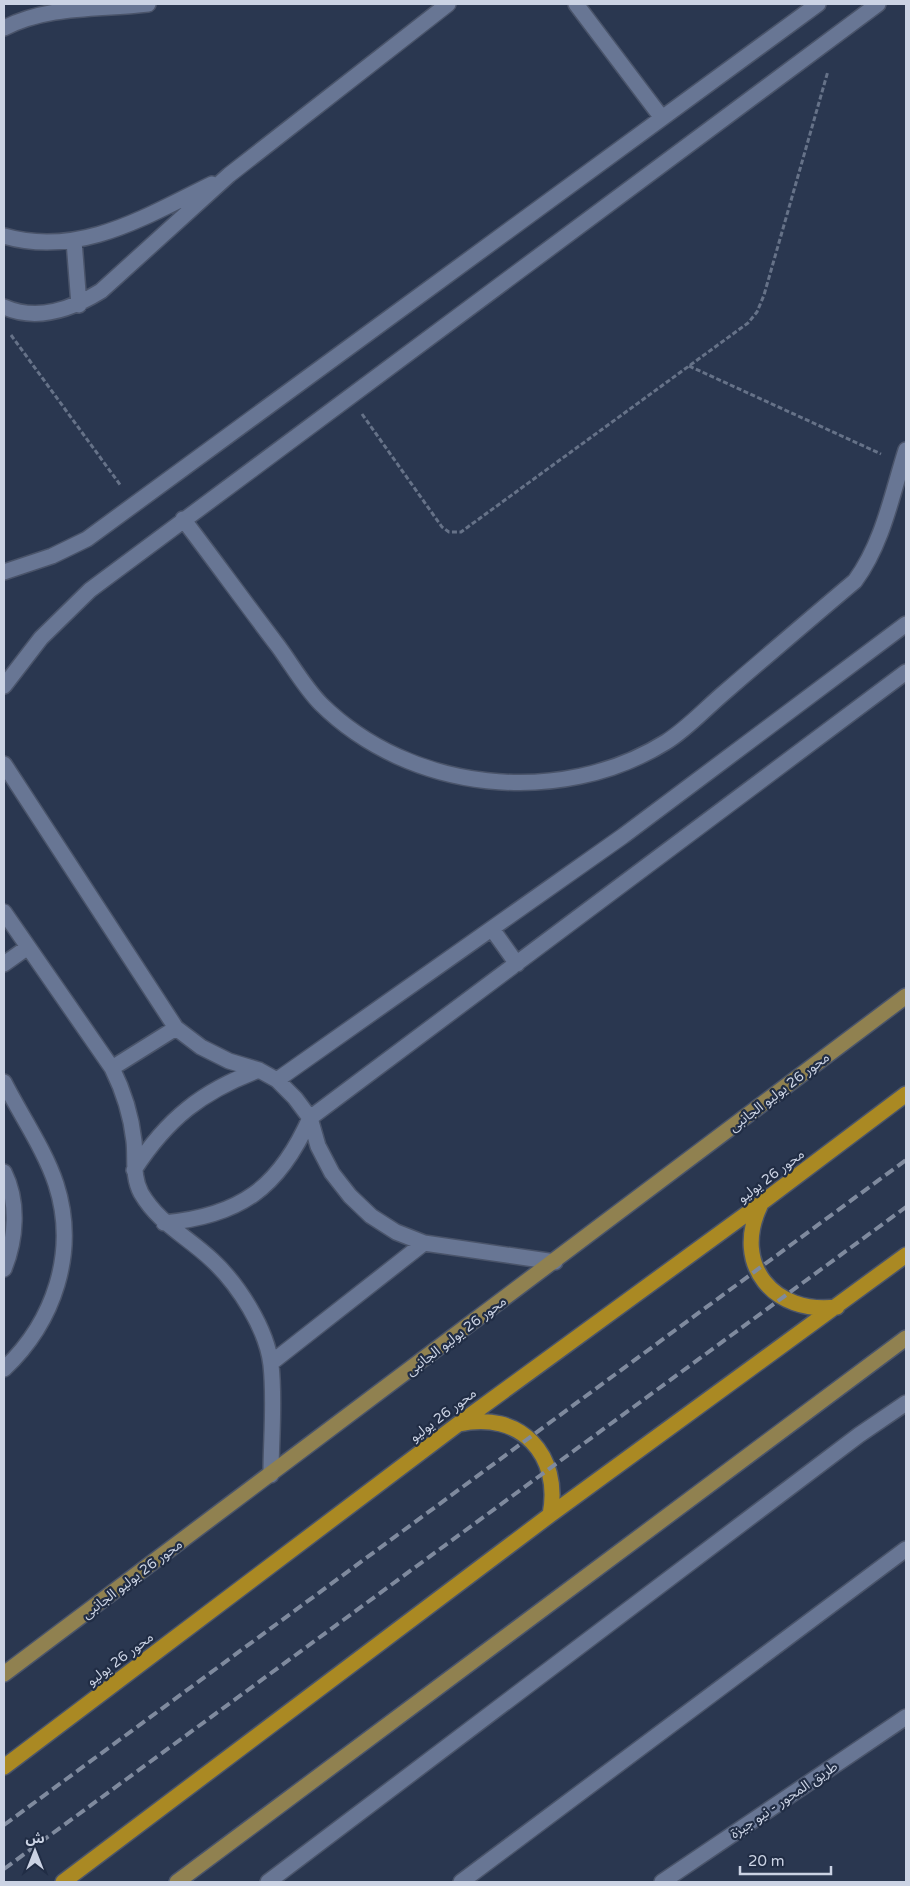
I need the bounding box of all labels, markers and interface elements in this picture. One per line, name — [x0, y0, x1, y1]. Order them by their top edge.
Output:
street label: محور 26 يوليو الجانبى — [725, 1049, 833, 1135]
street label: محور 26 يوليو — [734, 1145, 808, 1207]
street label: محور 26 يوليو الجانبى — [402, 1293, 510, 1379]
street label: محور 26 يوليو — [406, 1384, 480, 1446]
street label: محور 26 يوليو الجانبى — [78, 1536, 186, 1622]
street label: محور 26 يوليو — [83, 1628, 157, 1690]
street label: طريق المحور - نيو جيزة — [727, 1758, 841, 1843]
north arrow — [10, 1826, 60, 1876]
text: ش — [25, 1830, 45, 1847]
scale bar — [740, 1844, 831, 1876]
text: 20 m — [748, 1852, 785, 1870]

